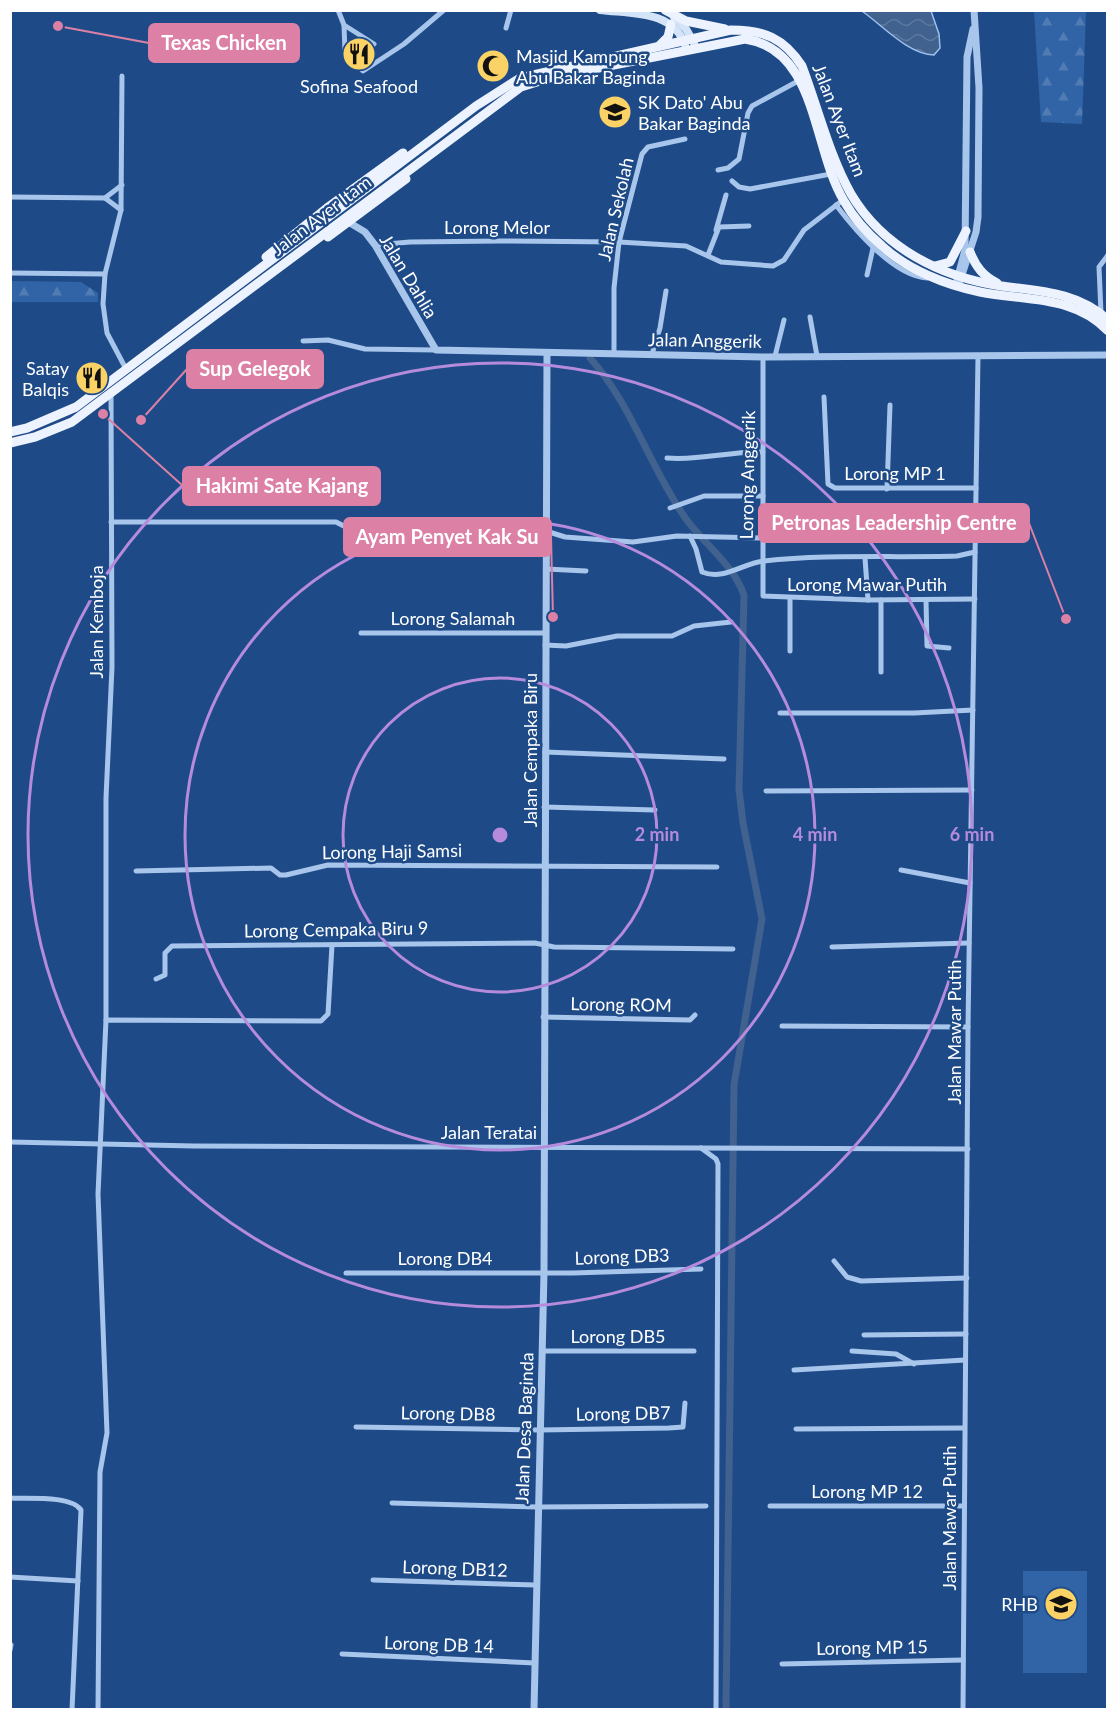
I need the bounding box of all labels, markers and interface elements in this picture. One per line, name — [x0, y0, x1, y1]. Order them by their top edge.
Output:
callout: Texas Chicken — [149, 24, 299, 62]
text: Texas Chicken — [161, 30, 287, 54]
restaurant icon: Sofina Seafood — [341, 36, 377, 72]
place label: Masjid Kampung Abu Bakar Baginda — [516, 45, 665, 88]
mosque icon: Masjid Kampung Abu Bakar Baginda — [475, 48, 511, 84]
street label: Jalan Ayer Itam — [808, 60, 872, 180]
place label: Sofina Seafood — [300, 75, 418, 97]
place label: SK Dato' Abu Bakar Baginda — [638, 91, 751, 134]
school or university icon: SK Dato' Abu Bakar Baginda — [597, 94, 633, 130]
street label: Jalan Sekolah — [592, 155, 638, 263]
street label: Jalan Ayer Itam — [267, 170, 375, 260]
street label: Lorong Melor — [444, 216, 551, 238]
street label: Jalan Dahlia — [375, 230, 443, 322]
street label: Jalan Anggerik — [648, 328, 763, 352]
callout: Sup Gelegok — [187, 350, 323, 388]
text: Sup Gelegok — [199, 356, 311, 380]
place label: Satay Balqis — [22, 357, 70, 400]
restaurant icon: Satay Balqis — [74, 360, 110, 396]
street label: Lorong Anggerik — [735, 410, 759, 540]
street label: Lorong MP 1 — [844, 462, 946, 484]
callout: Hakimi Sate Kajang — [183, 467, 380, 505]
text: Hakimi Sate Kajang — [196, 473, 369, 497]
callout: Petronas Leadership Centre — [759, 504, 1029, 542]
text: Petronas Leadership Centre — [771, 510, 1017, 534]
callout: Ayam Penyet Kak Su — [344, 518, 551, 556]
text: Ayam Penyet Kak Su — [354, 524, 539, 548]
street label: Jalan Kemboja — [85, 565, 107, 679]
street label: Lorong Mawar Putih — [787, 573, 947, 595]
street label: Lorong Salamah — [391, 607, 515, 629]
street label: Jalan Cempaka Biru — [519, 673, 541, 827]
text: 2 min — [635, 823, 679, 845]
text: 4 min — [793, 823, 837, 845]
text: 6 min — [950, 823, 994, 845]
centre of rings — [490, 825, 510, 845]
street label: Lorong Haji Samsi — [322, 839, 462, 863]
street label: Lorong Cempaka Biru 9 — [244, 916, 428, 942]
street label: Jalan Mawar Putih — [943, 959, 965, 1105]
street label: Lorong ROM — [570, 992, 672, 1016]
street label: Jalan Teratai — [441, 1121, 537, 1143]
street label: Lorong DB3 — [574, 1243, 670, 1269]
street label: Lorong DB4 — [398, 1247, 492, 1269]
street label: Lorong DB5 — [571, 1325, 665, 1347]
street label: Jalan Desa Baginda — [510, 1352, 538, 1504]
street label: Lorong DB8 — [400, 1401, 496, 1425]
street label: Lorong DB7 — [575, 1401, 671, 1425]
street label: Jalan Mawar Putih — [938, 1445, 960, 1591]
street label: Lorong MP 12 — [811, 1480, 923, 1502]
street label: Lorong DB12 — [402, 1555, 508, 1581]
school or university icon: RHB — [1043, 1586, 1079, 1622]
place label: RHB — [1001, 1593, 1038, 1615]
street label: Lorong DB 14 — [384, 1631, 494, 1657]
street label: Lorong MP 15 — [816, 1635, 928, 1659]

